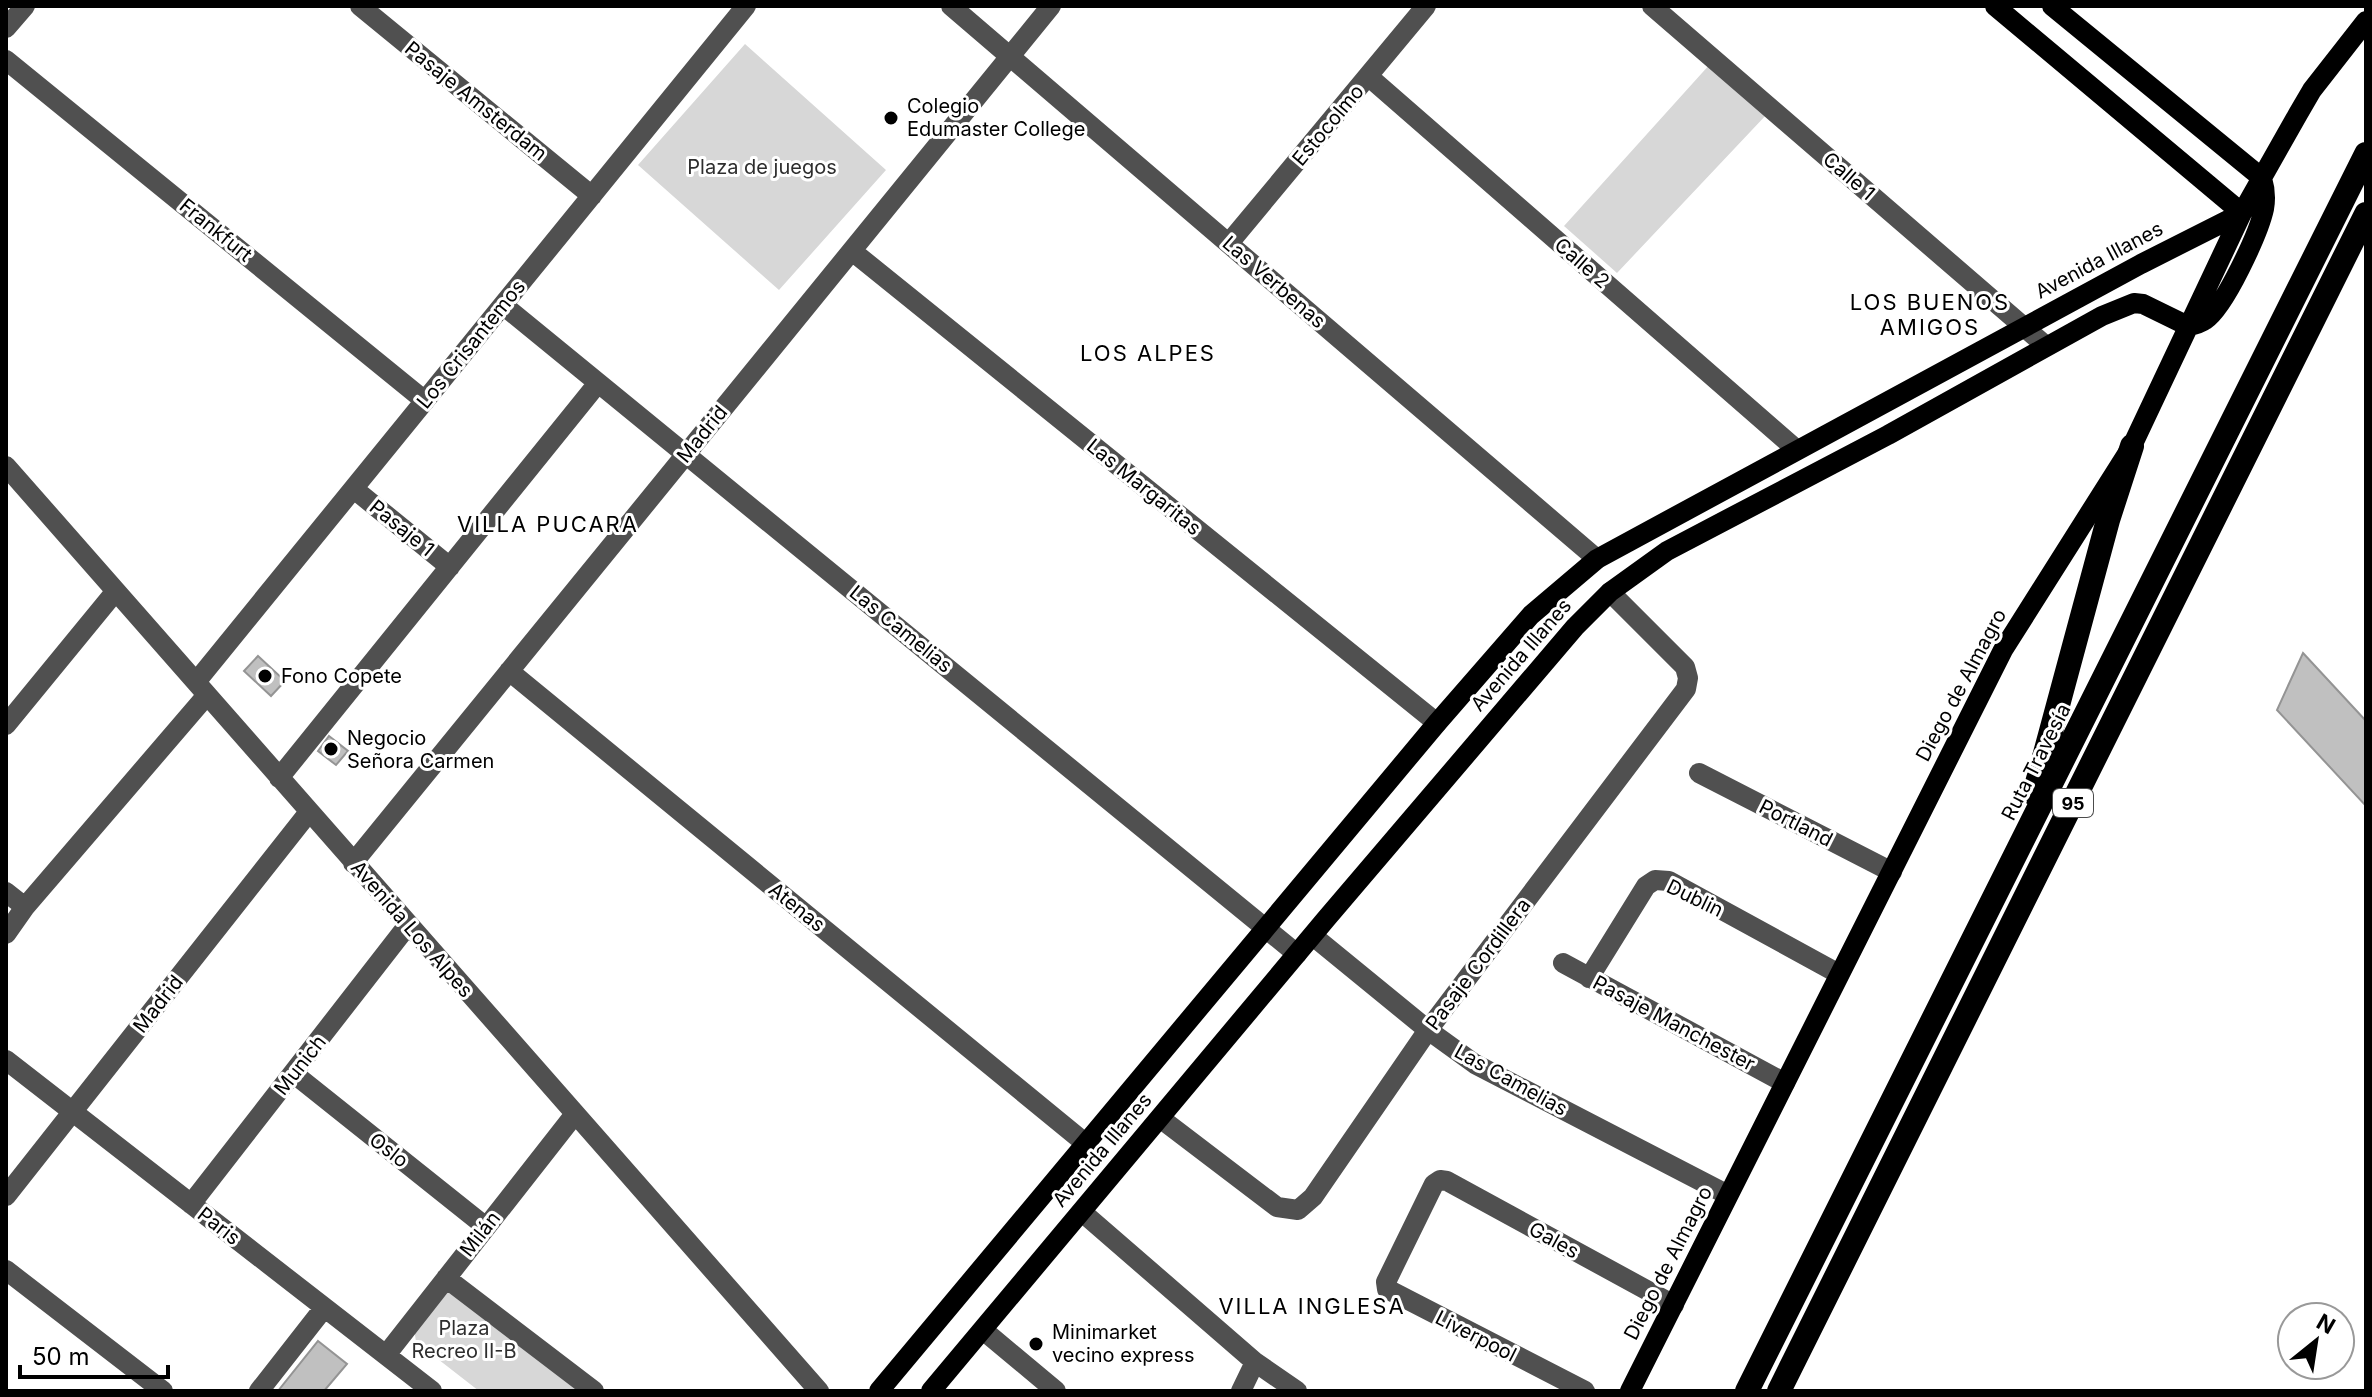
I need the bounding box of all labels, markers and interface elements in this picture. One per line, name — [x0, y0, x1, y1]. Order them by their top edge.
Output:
street label: Pasaje Amsterdam — [400, 36, 552, 166]
street label: Estocolmo — [1287, 79, 1369, 171]
place label: Colegio Edumaster College — [907, 94, 1085, 141]
marker: Colegio Edumaster College — [882, 109, 900, 127]
street label: Calle 1 — [1818, 147, 1880, 205]
park label: Plaza de juegos — [687, 155, 837, 179]
street label: Frankfurt — [175, 193, 257, 267]
street label: Avenida Illanes — [2031, 216, 2167, 304]
street label: Las Verbenas — [1218, 231, 1330, 333]
street label: Calle 2 — [1550, 233, 1614, 293]
street label: Los Crisantemos — [412, 275, 530, 413]
district label: LOS BUENOS AMIGOS — [1850, 289, 2010, 340]
district label: LOS ALPES — [1080, 340, 1216, 366]
street label: Madrid — [672, 401, 732, 467]
street label: Las Margaritas — [1082, 434, 1206, 540]
street label: Pasaje 1 — [365, 495, 439, 561]
district label: VILLA PUCARA — [457, 511, 639, 537]
street label: Las Camelias — [845, 580, 957, 678]
street label: Avenida Illanes — [1466, 594, 1576, 716]
street label: Diego de Almagro — [1911, 605, 2011, 765]
place label: Fono Copete — [281, 664, 402, 688]
marker: Fono Copete — [256, 667, 274, 685]
street label: Ruta Travesía — [1996, 700, 2076, 824]
place label: Negocio Señora Carmen — [347, 726, 494, 773]
marker: Negocio Señora Carmen — [322, 740, 340, 758]
road number: 95 — [2053, 789, 2093, 817]
street label: Portland — [1755, 794, 1837, 852]
street label: Avenida Los Alpes — [346, 856, 478, 1002]
street label: Dublin — [1663, 874, 1727, 922]
street label: Atenas — [764, 877, 830, 937]
street label: Pasaje Cordillera — [1421, 893, 1535, 1035]
street label: Madrid — [128, 970, 188, 1038]
street label: Pasaje Manchester — [1589, 970, 1760, 1076]
street label: Munich — [269, 1030, 331, 1100]
street label: Las Camelias — [1450, 1039, 1572, 1121]
street label: Avenida Illanes — [1047, 1088, 1157, 1212]
street label: Oslo — [365, 1127, 413, 1173]
street label: Diego de Almagro — [1619, 1182, 1717, 1344]
street label: Paris — [193, 1202, 245, 1250]
street label: Milán — [455, 1207, 505, 1261]
street label: Gales — [1525, 1217, 1583, 1263]
district label: VILLA INGLESA — [1218, 1293, 1406, 1319]
north arrow — [2276, 1301, 2356, 1381]
street label: Liverpool — [1432, 1305, 1520, 1367]
text: N — [2312, 1308, 2340, 1339]
park label: Plaza Recreo II-B — [411, 1316, 517, 1363]
place label: Minimarket vecino express — [1052, 1320, 1195, 1367]
scale bar — [20, 1329, 168, 1379]
marker: Minimarket vecino express — [1027, 1335, 1045, 1353]
text: 50 m — [32, 1342, 90, 1371]

